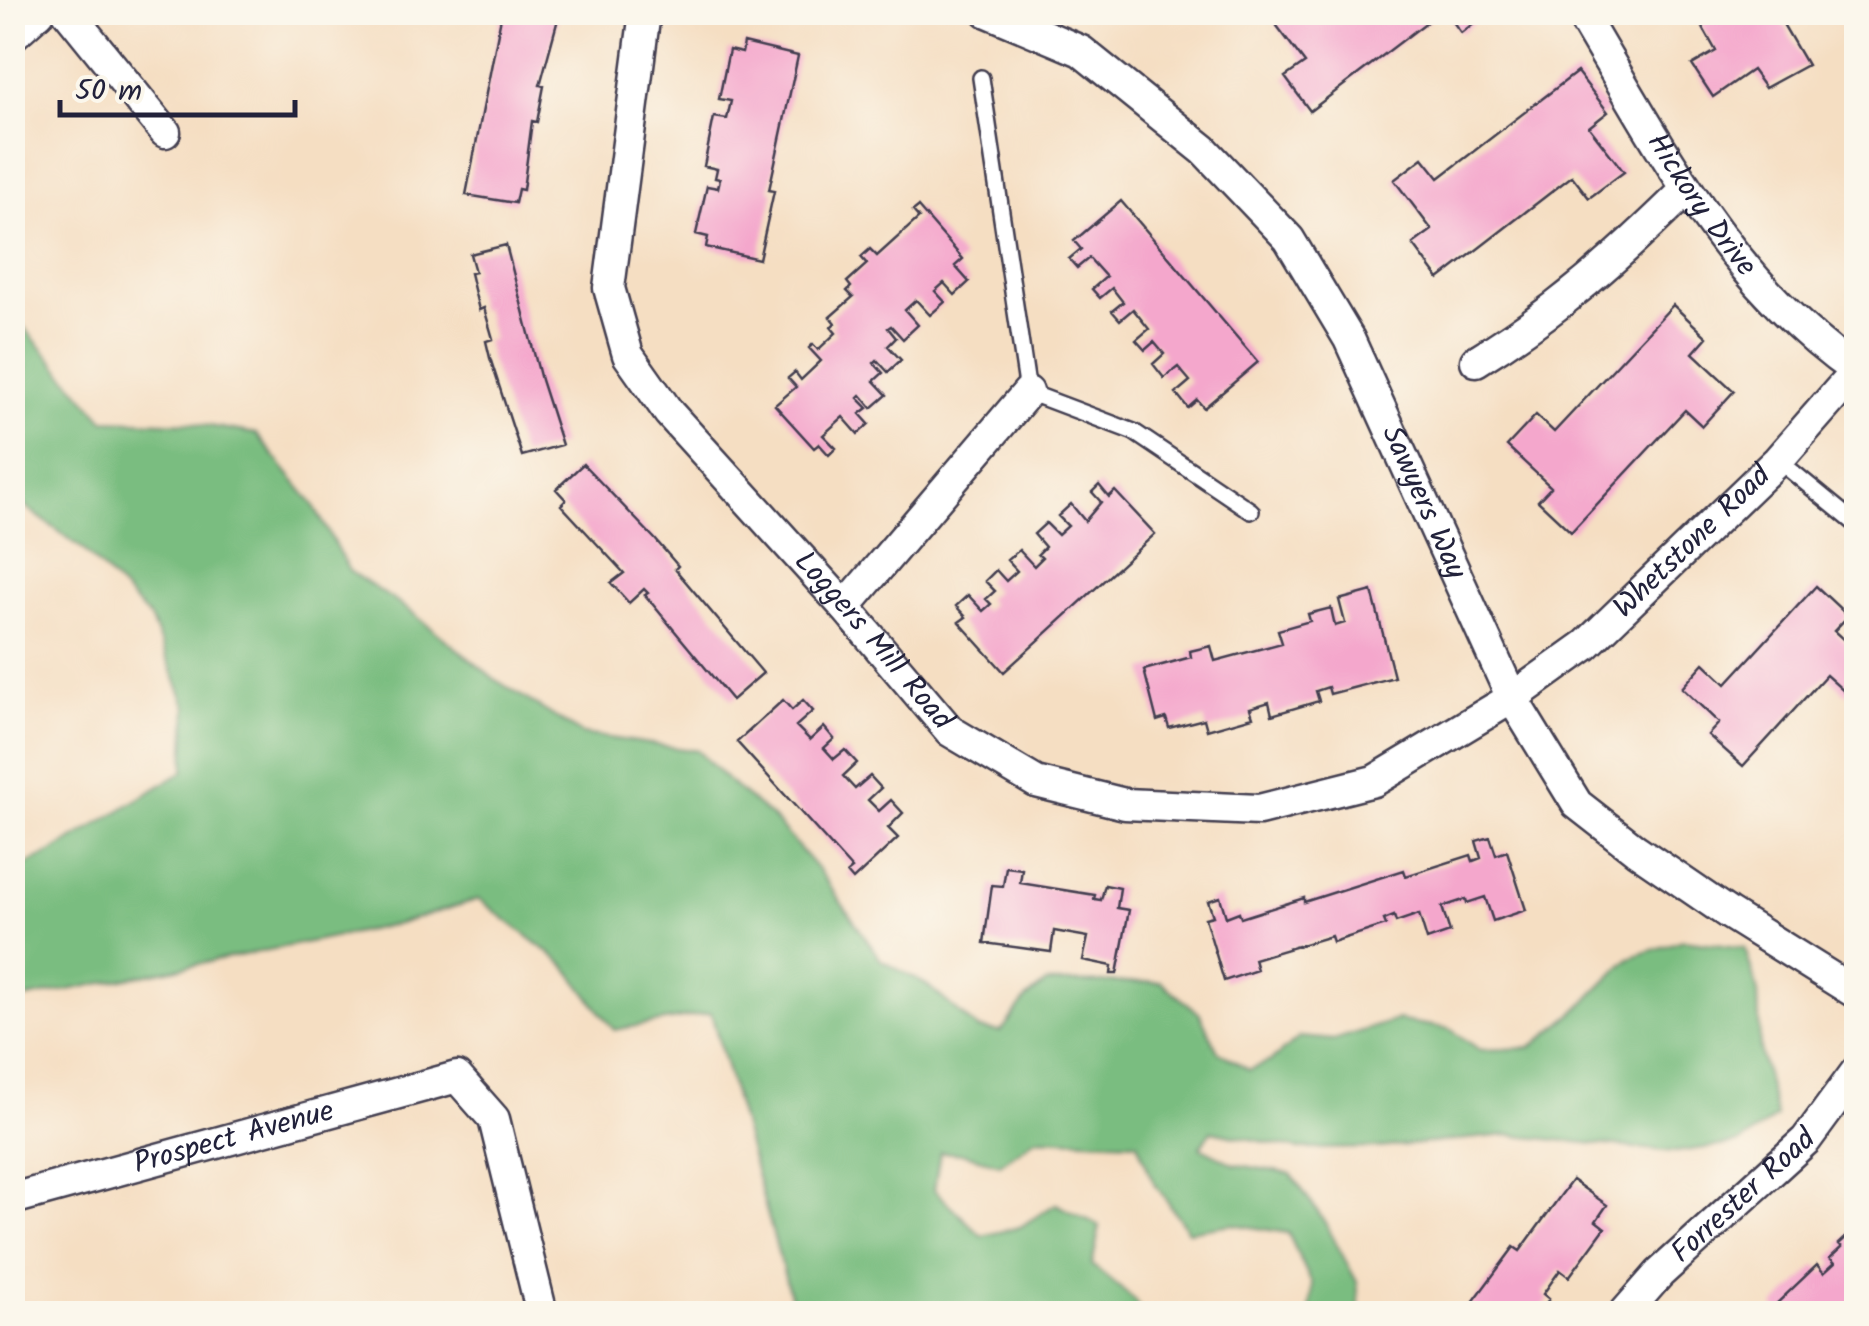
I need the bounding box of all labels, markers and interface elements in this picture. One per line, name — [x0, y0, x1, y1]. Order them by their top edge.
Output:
scale bar — [60, 55, 295, 117]
text: 50 m — [75, 68, 142, 116]
street label: Hickory Drive — [1633, 124, 1768, 288]
street label: Sawyers Way — [1367, 418, 1479, 588]
street label: Whetstone Road — [1602, 453, 1784, 630]
street label: Loggers Mill Road — [781, 540, 965, 743]
street label: Prospect Avenue — [128, 1088, 339, 1189]
street label: Forrester Road — [1660, 1117, 1828, 1276]

